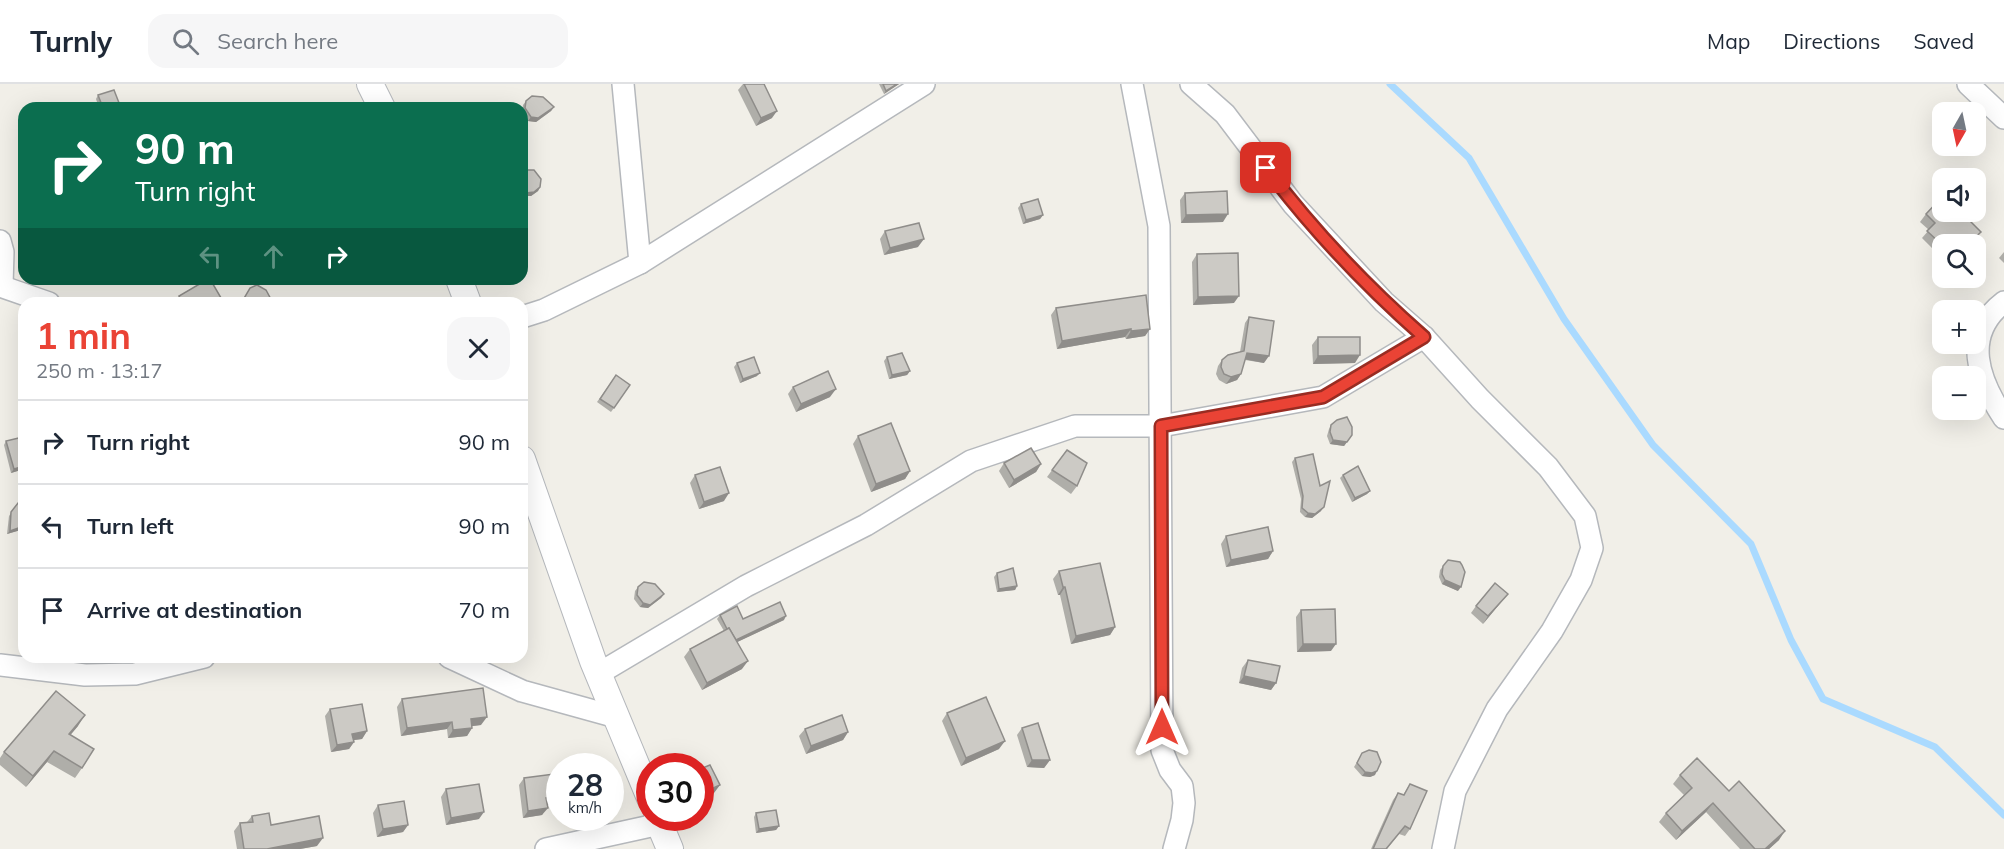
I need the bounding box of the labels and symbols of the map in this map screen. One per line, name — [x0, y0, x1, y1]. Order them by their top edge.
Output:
north arrow — [1932, 102, 1986, 156]
pin — [1240, 142, 1291, 193]
position arrow — [1130, 695, 1194, 759]
speed limit sign: 30 — [636, 753, 714, 831]

